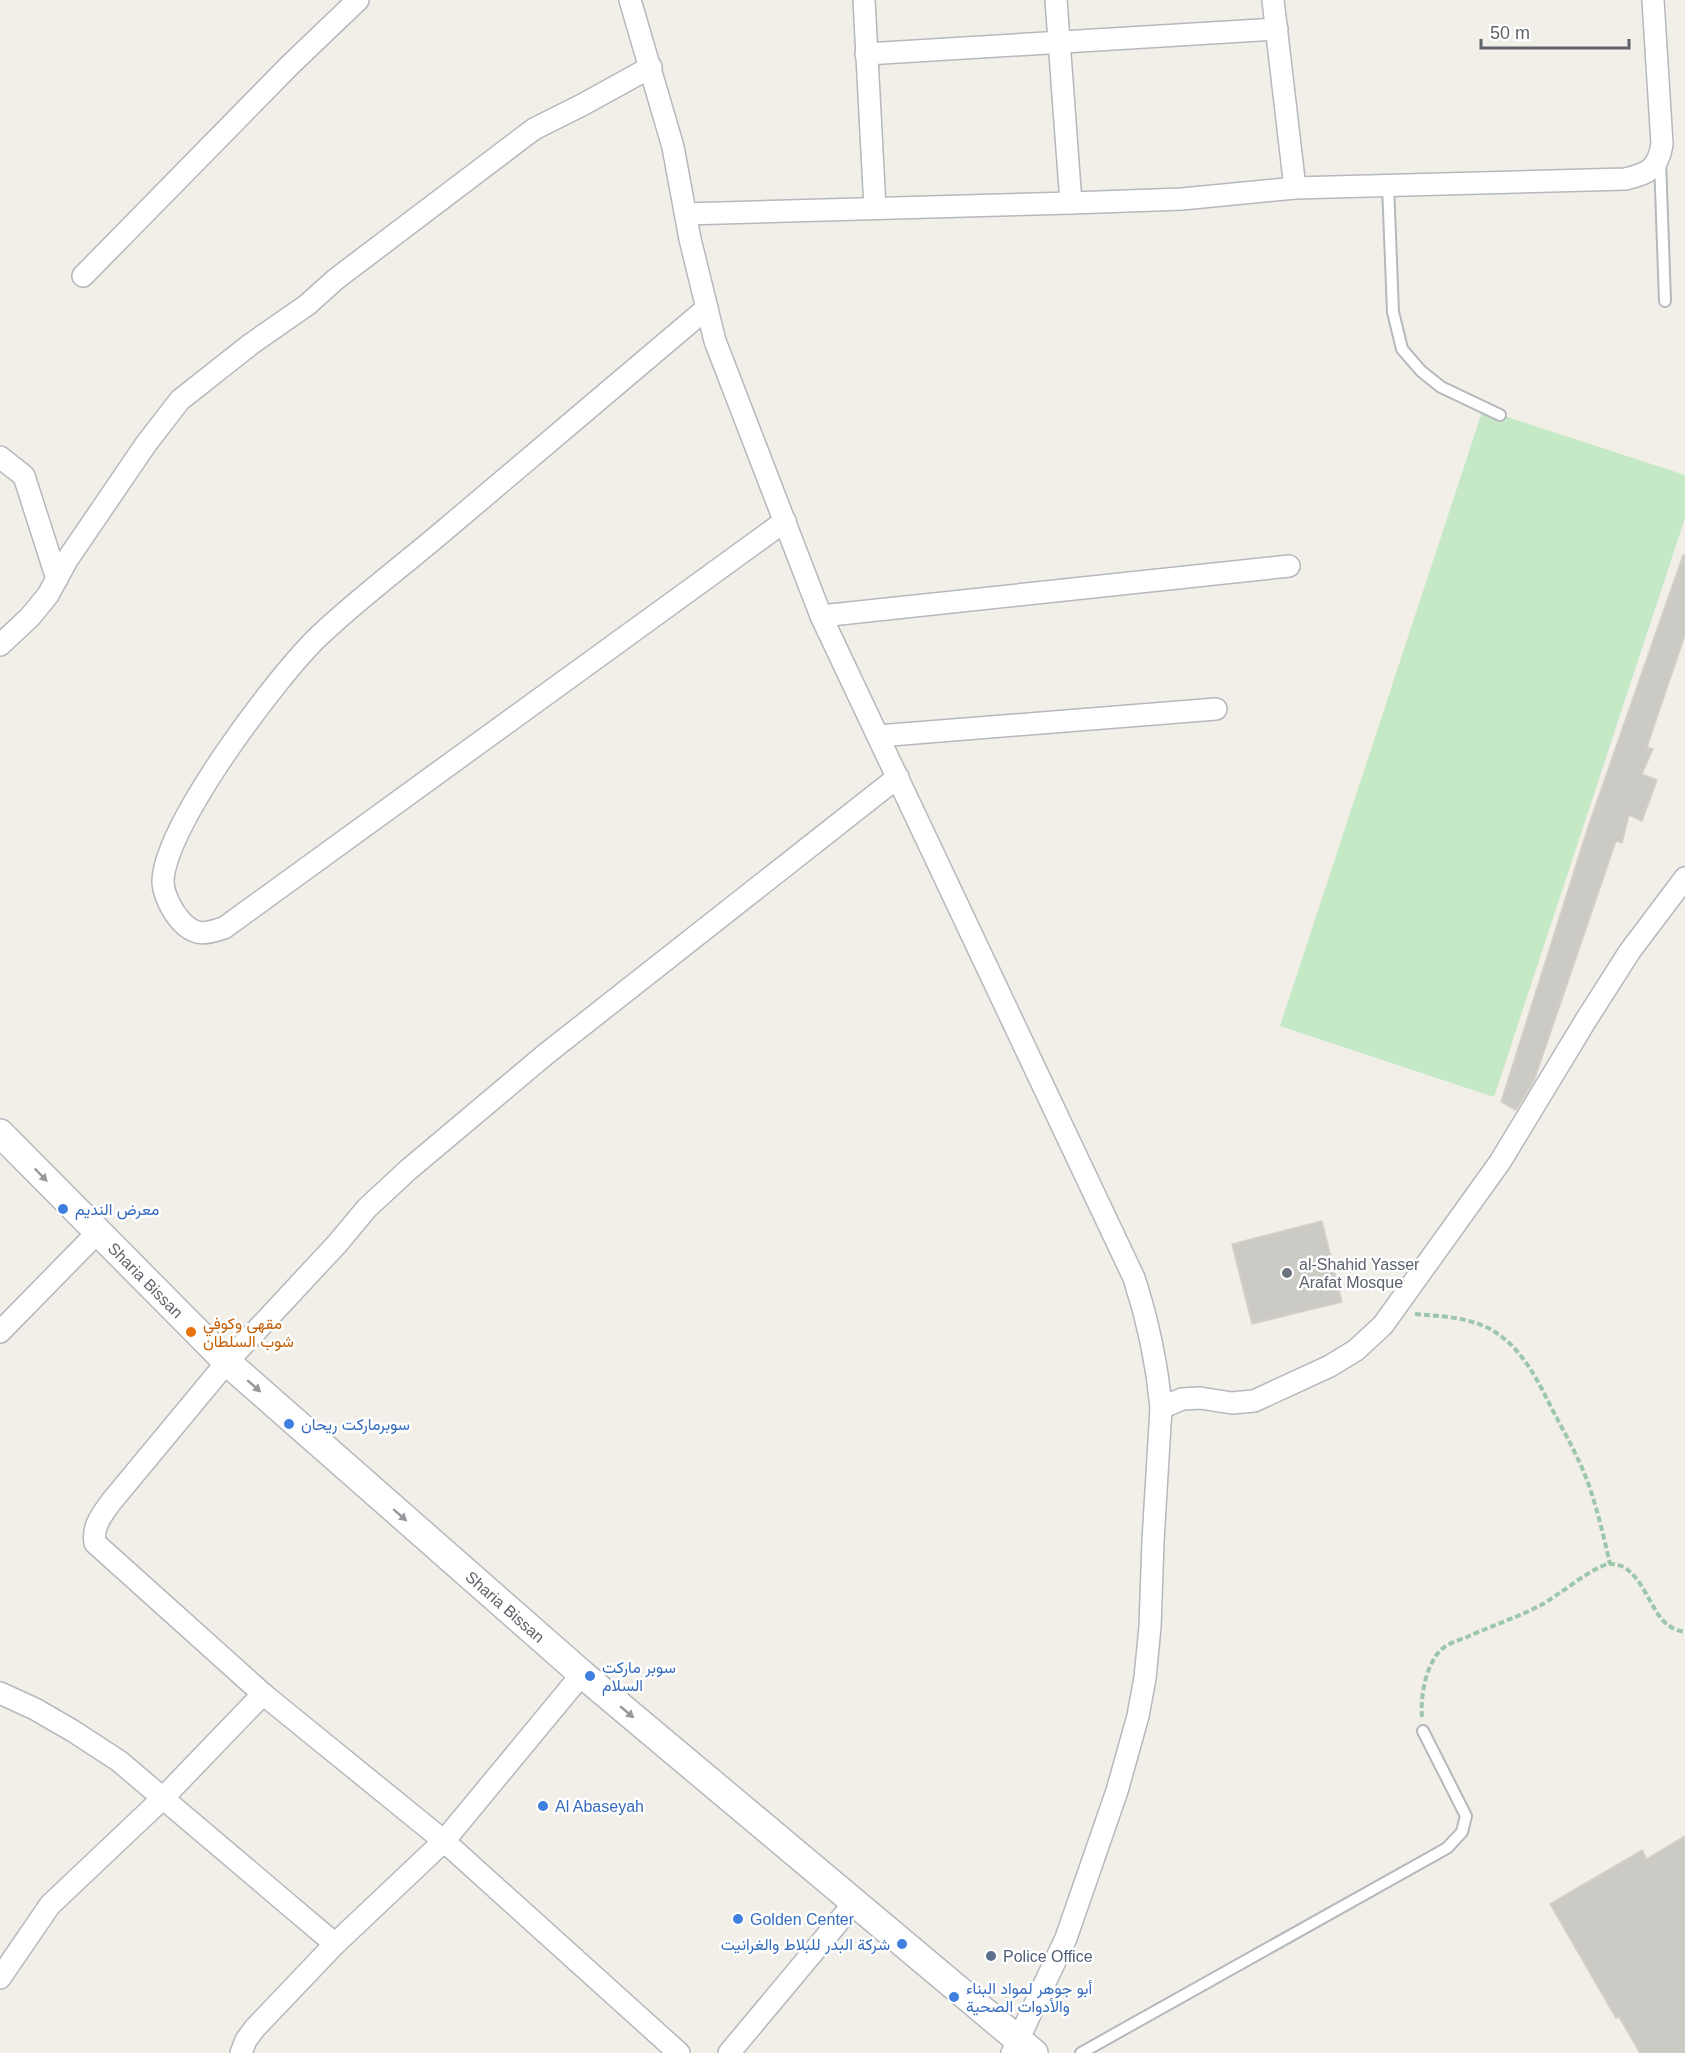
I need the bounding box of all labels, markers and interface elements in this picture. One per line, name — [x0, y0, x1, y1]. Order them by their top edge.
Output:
scale bar — [1481, 12, 1630, 50]
text: 50 m — [1490, 23, 1530, 43]
one-way arrow — [33, 1168, 47, 1182]
place label: معرض النديم — [75, 1201, 159, 1220]
marker: معرض النديم — [56, 1202, 70, 1216]
street label: Sharia Bissan — [105, 1239, 186, 1321]
place label: al-Shahid Yasser Arafat Mosque — [1299, 1256, 1420, 1291]
marker: al-Shahid Yasser Arafat Mosque — [1280, 1266, 1294, 1280]
place label: مقهى وكوفي شوب السلطان — [203, 1315, 294, 1352]
marker: مقهى وكوفي شوب السلطان — [184, 1325, 198, 1339]
one-way arrow — [246, 1379, 261, 1392]
place label: سوبرماركت ريحان — [301, 1416, 410, 1435]
marker: سوبرماركت ريحان — [282, 1417, 296, 1431]
one-way arrow — [393, 1508, 408, 1522]
street label: Sharia Bissan — [462, 1568, 548, 1646]
place label: سوبر ماركت السلام — [602, 1659, 676, 1696]
marker: سوبر ماركت السلام — [583, 1669, 597, 1683]
one-way arrow — [619, 1705, 635, 1718]
place label: Al Abaseyah — [555, 1798, 644, 1815]
marker: Al Abaseyah — [536, 1799, 550, 1813]
place label: Golden Center — [750, 1911, 855, 1928]
marker: Golden Center — [731, 1912, 745, 1926]
place label: شركة البدر للبلاط والغرانيت — [721, 1936, 890, 1955]
marker: شركة البدر للبلاط والغرانيت — [895, 1937, 909, 1951]
place label: Police Office — [1003, 1948, 1093, 1965]
marker: Police Office — [984, 1949, 998, 1963]
place label: أبو جوهر لمواد البناء والأدوات الصحية — [966, 1980, 1092, 2017]
marker: أبو جوهر لمواد البناء والأدوات الصحية — [947, 1990, 961, 2004]

